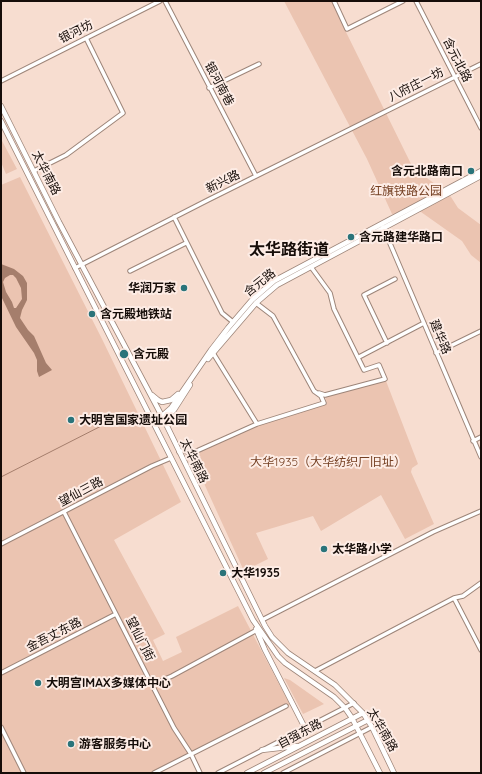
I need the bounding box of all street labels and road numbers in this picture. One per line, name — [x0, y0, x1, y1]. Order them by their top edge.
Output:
street label: 银河坊 — [57, 17, 95, 47]
street label: 含元北路 — [440, 35, 474, 85]
street label: 银河南巷 — [201, 59, 237, 109]
street label: 八府庄一坊 — [386, 65, 446, 105]
street label: 太华南路 — [29, 148, 63, 198]
street label: 新兴路 — [204, 168, 242, 196]
street label: 含元路 — [241, 266, 279, 300]
street label: 建华路 — [426, 318, 454, 356]
street label: 太华南路 — [177, 436, 211, 486]
street label: 望仙三路 — [56, 474, 106, 510]
street label: 望仙门街 — [123, 614, 157, 664]
street label: 金吾丈东路 — [24, 615, 84, 655]
street label: 太华南路 — [364, 706, 400, 754]
street label: 自强东路 — [275, 716, 325, 752]

